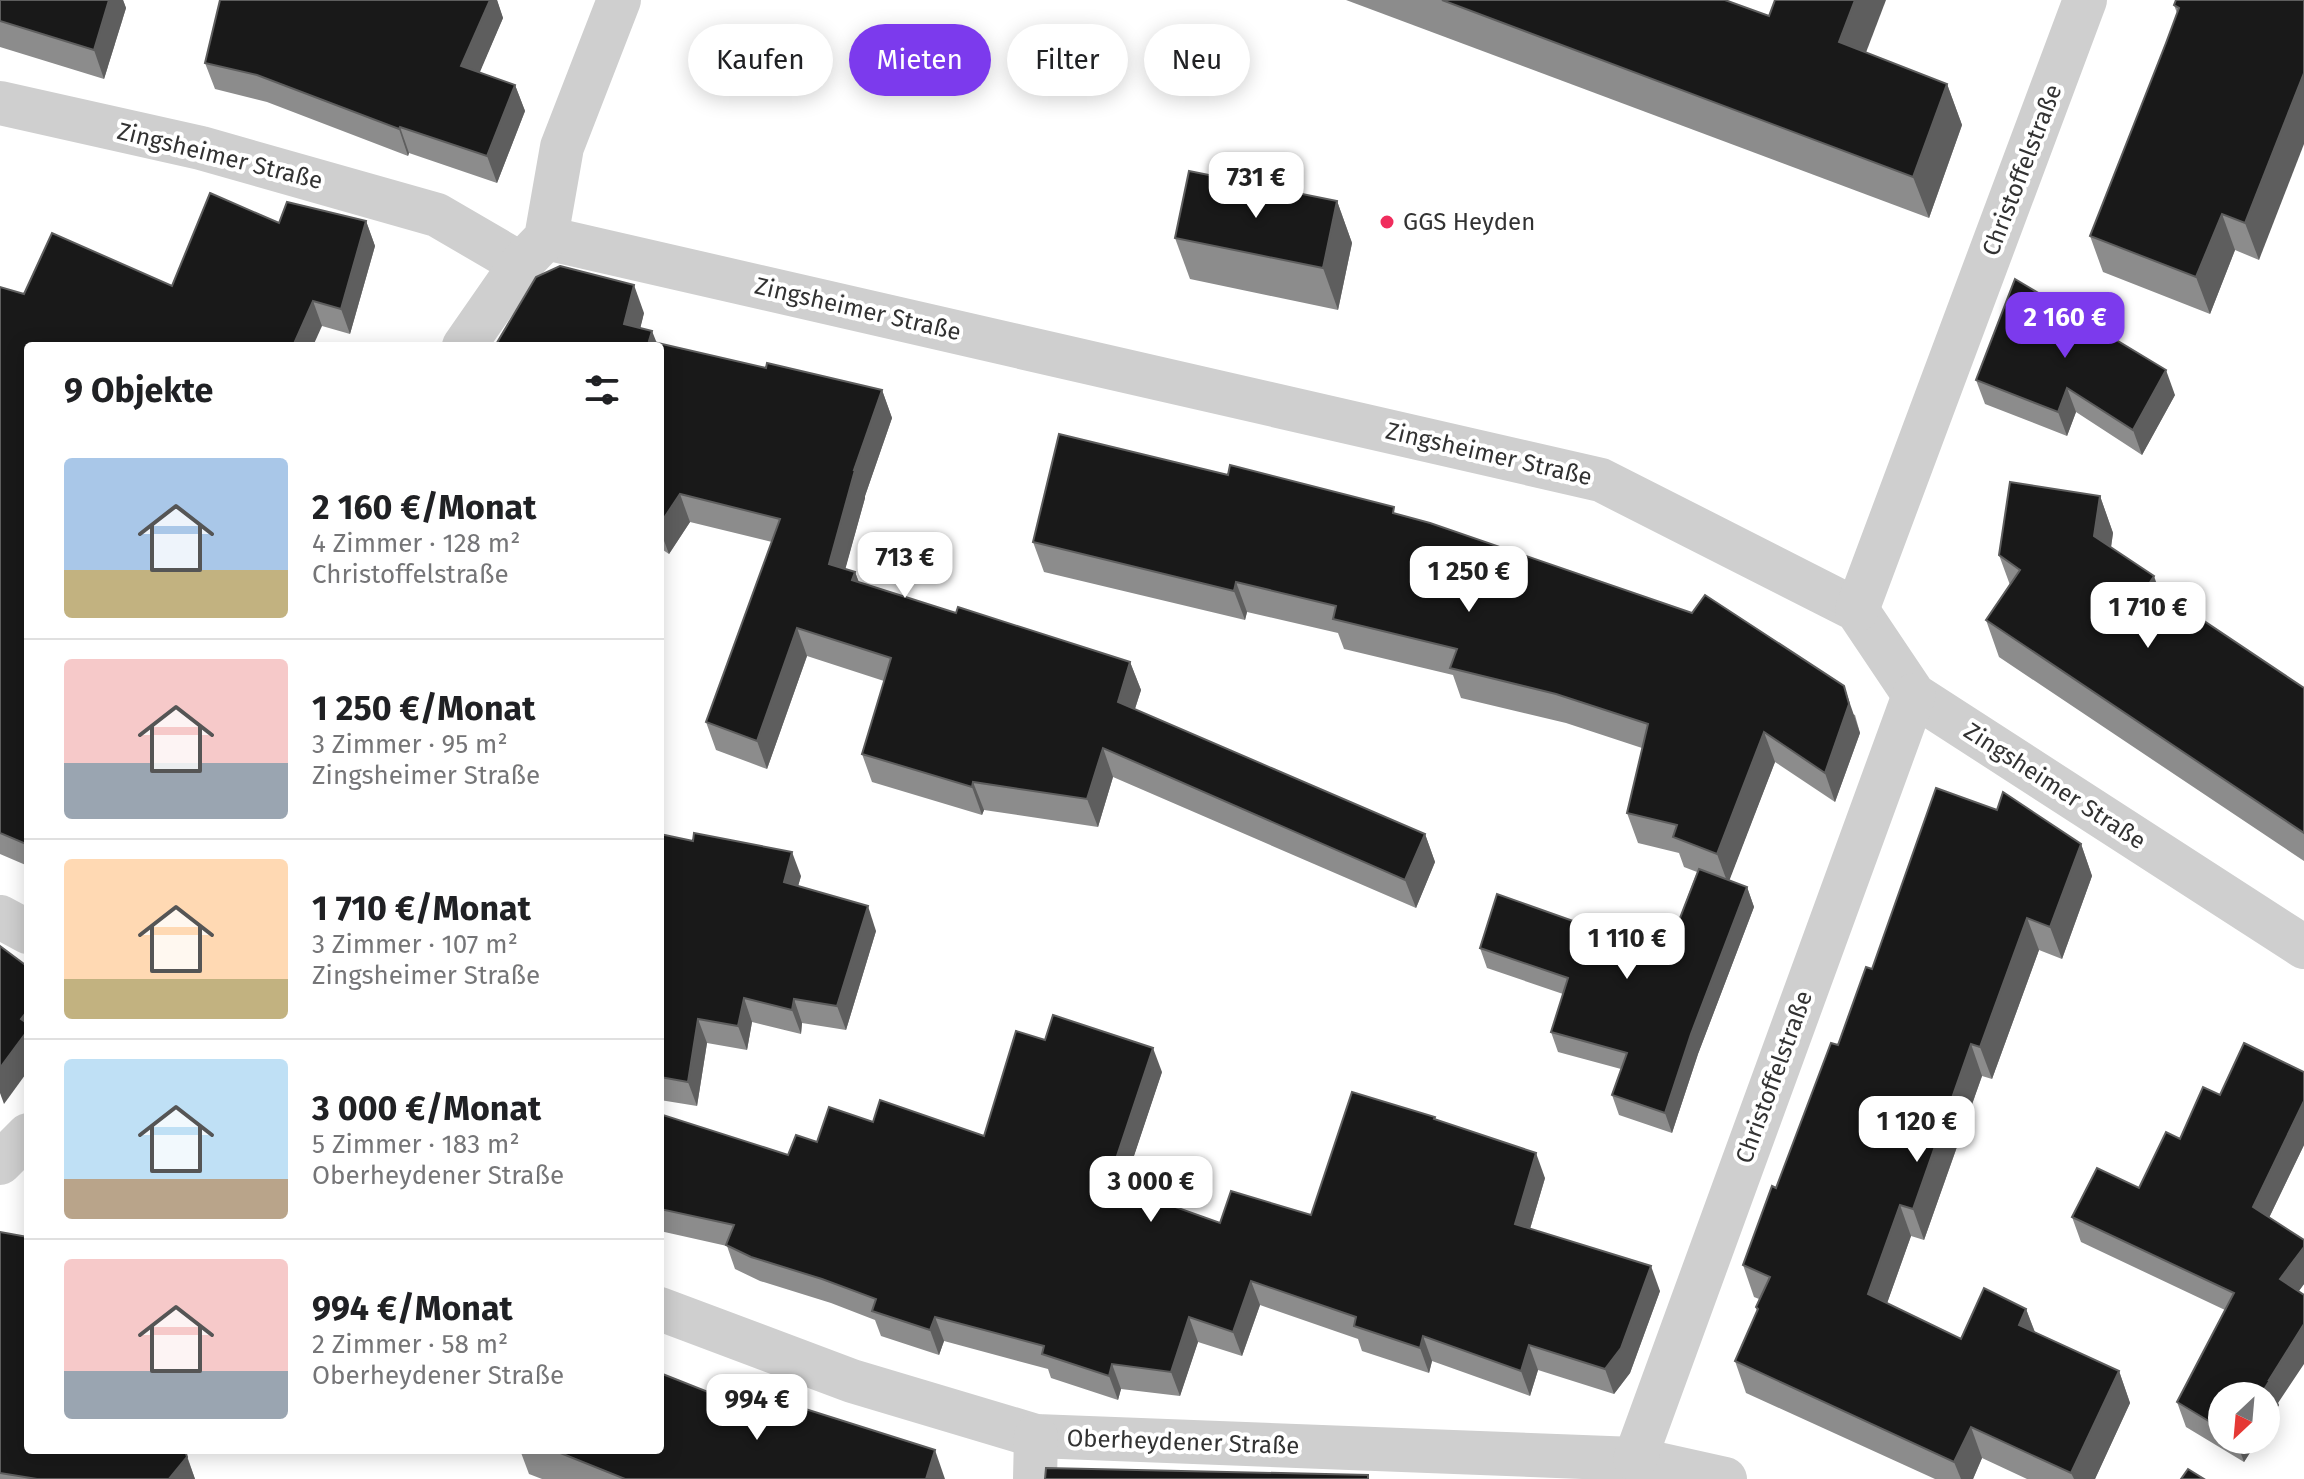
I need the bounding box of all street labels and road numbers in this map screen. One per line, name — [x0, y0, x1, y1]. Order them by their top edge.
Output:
street label: Christoffelstraße — [1976, 80, 2068, 260]
street label: Zingsheimer Straße — [114, 117, 326, 195]
street label: Zingsheimer Straße — [752, 272, 964, 346]
street label: Zingsheimer Straße — [1383, 417, 1595, 491]
street label: Zingsheimer Straße — [1959, 717, 2151, 855]
street label: Christoffelstraße — [1730, 987, 1818, 1167]
street label: Oberheydener Straße — [1066, 1424, 1300, 1460]

